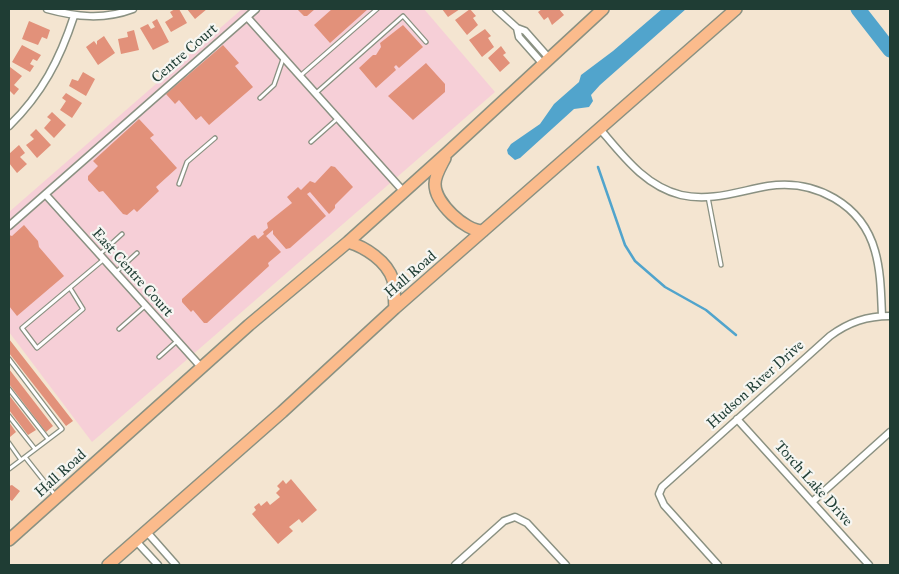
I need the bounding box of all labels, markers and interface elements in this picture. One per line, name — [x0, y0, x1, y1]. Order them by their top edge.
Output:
street label: Centre Court — [148, 20, 222, 88]
street label: East Centre Court — [88, 225, 176, 321]
street label: Hall Road — [381, 248, 441, 302]
street label: Hudson River Drive — [704, 337, 808, 433]
street label: Torch Lake Drive — [770, 438, 856, 530]
street label: Hall Road — [32, 446, 90, 502]

